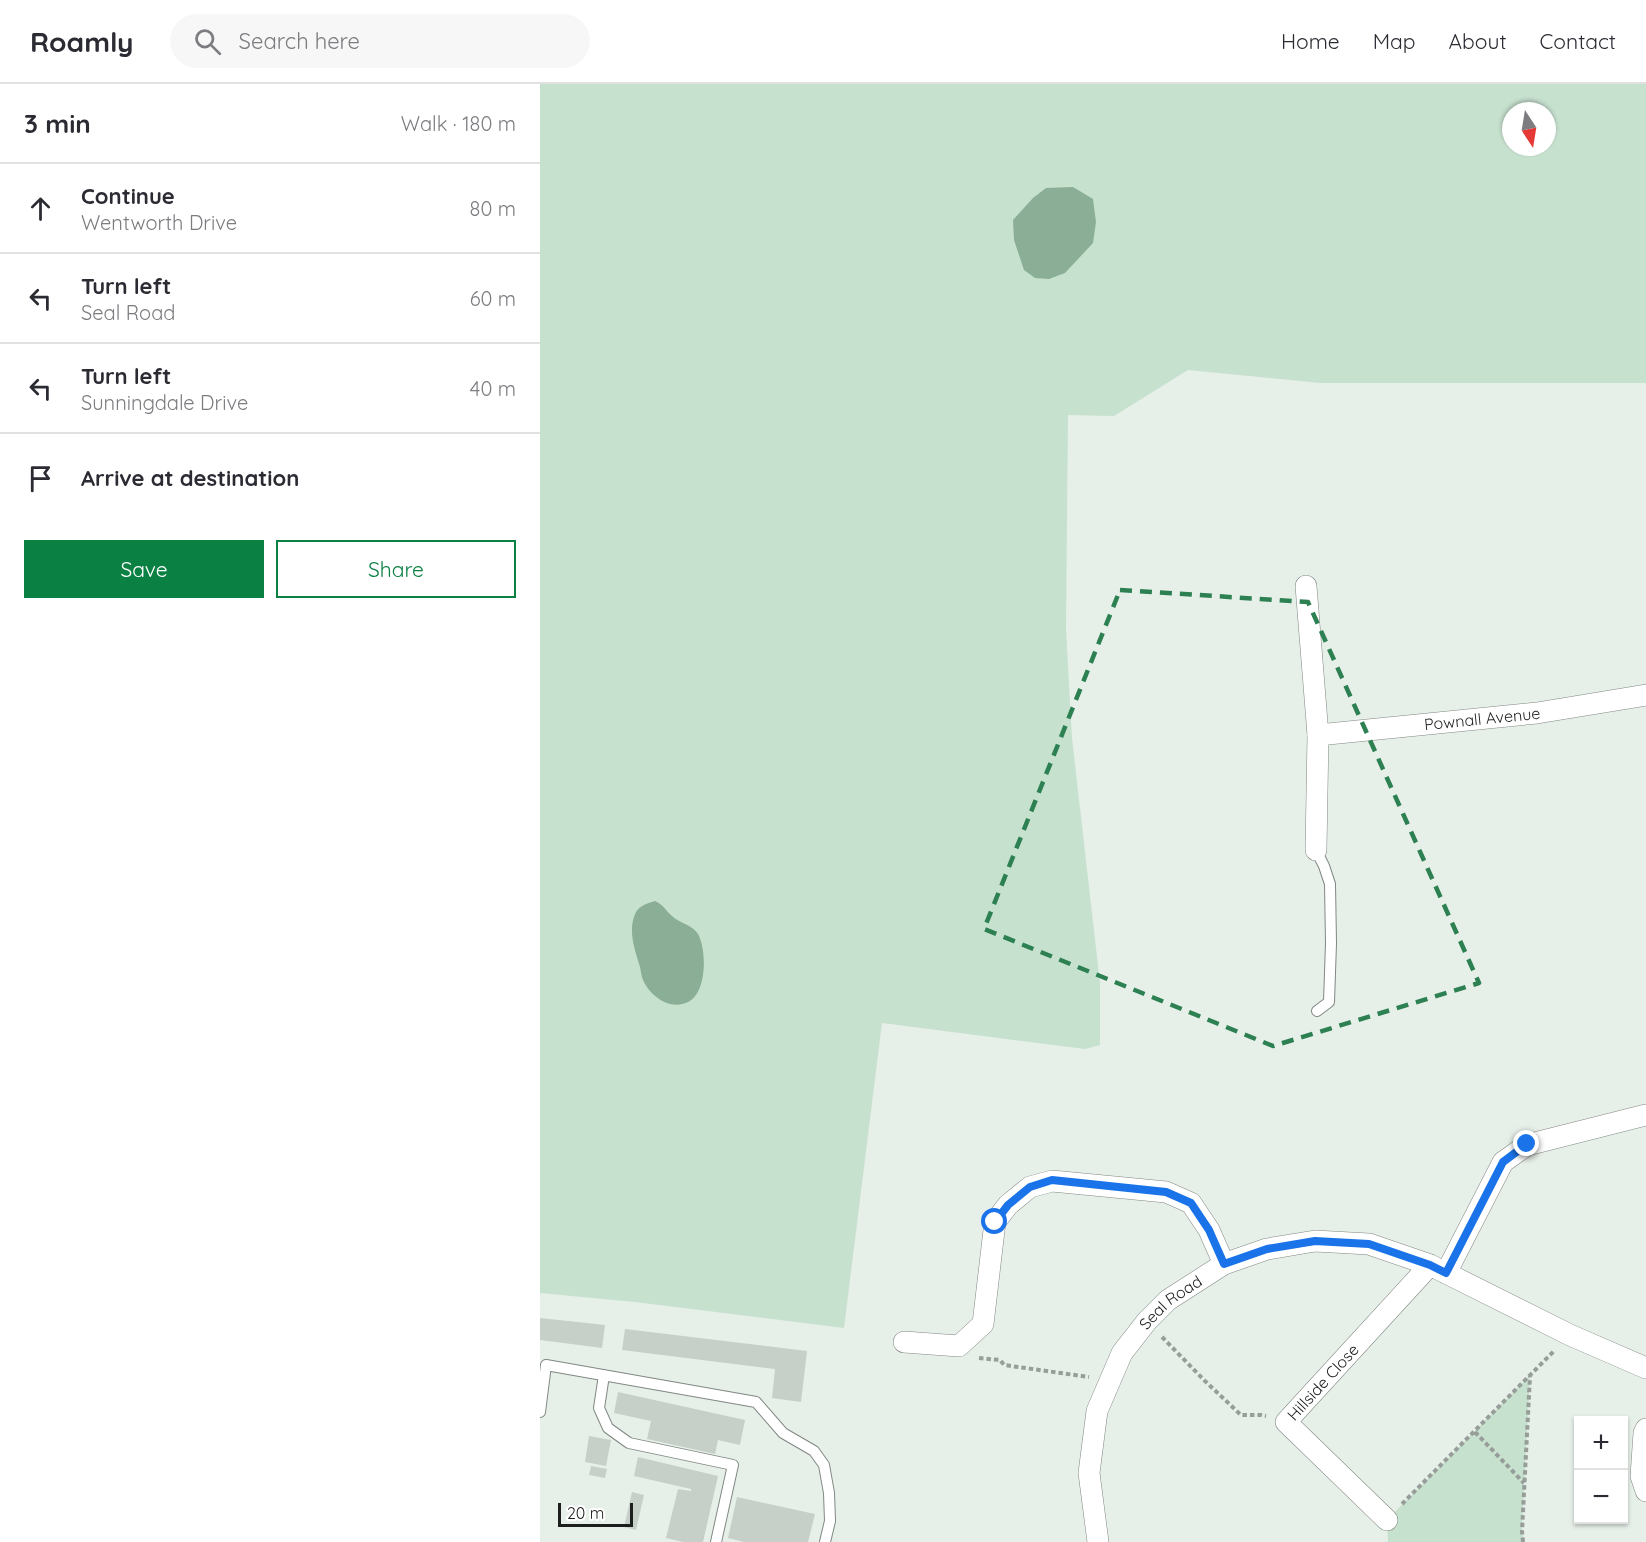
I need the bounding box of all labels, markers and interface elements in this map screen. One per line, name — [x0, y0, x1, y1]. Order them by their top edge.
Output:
search box — [170, 14, 590, 68]
text: Roamly — [30, 24, 134, 59]
icon: search — [191, 25, 224, 58]
text: Search here — [239, 27, 360, 55]
text: Home — [1281, 28, 1340, 54]
text: Map — [1373, 28, 1416, 54]
text: About — [1449, 28, 1507, 54]
text: Contact — [1540, 28, 1616, 54]
north arrow — [1502, 102, 1556, 156]
text: 3 min — [24, 107, 91, 140]
text: Walk · 180 m — [401, 111, 516, 136]
text: Continue — [81, 182, 175, 210]
icon: ahead — [24, 192, 57, 225]
text: 80 m — [470, 196, 516, 221]
text: Wentworth Drive — [81, 210, 237, 235]
text: Turn left — [81, 272, 171, 300]
icon: left — [24, 282, 57, 315]
text: 60 m — [470, 286, 516, 311]
text: Seal Road — [81, 300, 175, 325]
text: Turn left — [81, 362, 171, 390]
icon: left — [24, 372, 57, 405]
text: 40 m — [470, 376, 516, 401]
text: Sunningdale Drive — [81, 390, 248, 415]
icon: arrive — [24, 462, 57, 495]
text: Arrive at destination — [81, 464, 299, 492]
button: Save — [24, 540, 264, 598]
button: Share — [276, 540, 516, 598]
street label: Pownall Avenue — [1423, 703, 1541, 734]
route end — [1513, 1130, 1539, 1156]
route start — [981, 1208, 1007, 1234]
street label: Seal Road — [1134, 1271, 1206, 1333]
street label: Hillside Close — [1283, 1340, 1363, 1424]
map controls — [1574, 1416, 1628, 1524]
button: + — [1574, 1416, 1628, 1470]
button: − — [1574, 1470, 1628, 1524]
scale bar — [558, 1500, 633, 1528]
text: 20 m — [567, 1503, 604, 1523]

